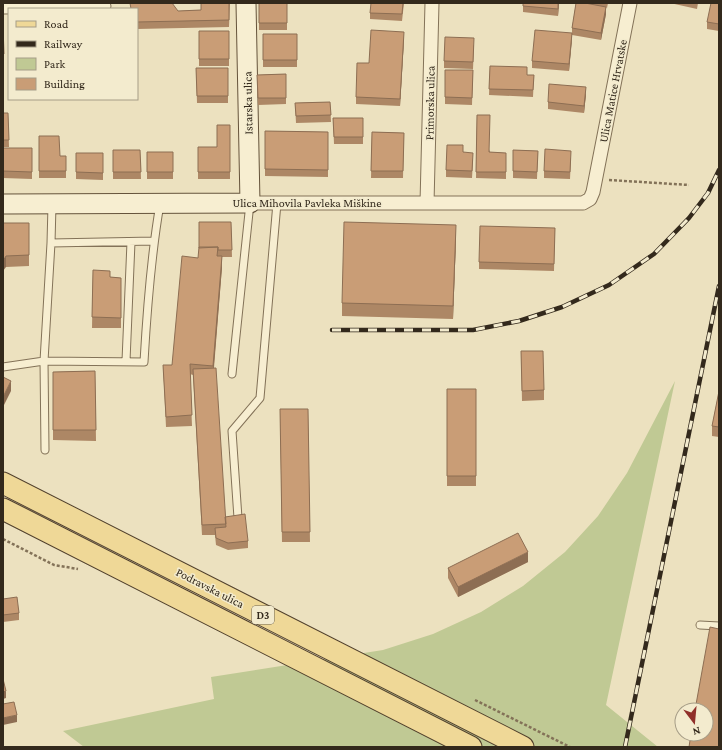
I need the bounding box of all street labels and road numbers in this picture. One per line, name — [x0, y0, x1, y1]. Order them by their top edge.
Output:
street label: Ulica Matice Hrvatske — [596, 38, 630, 144]
street label: Primorska ulica — [422, 65, 438, 140]
street label: Istarska ulica — [240, 71, 256, 135]
street label: Ulica Mihovila Pavleka Miškine — [232, 196, 382, 210]
street label: Podravska ulica — [174, 565, 247, 611]
road number: D3 — [252, 606, 274, 624]

